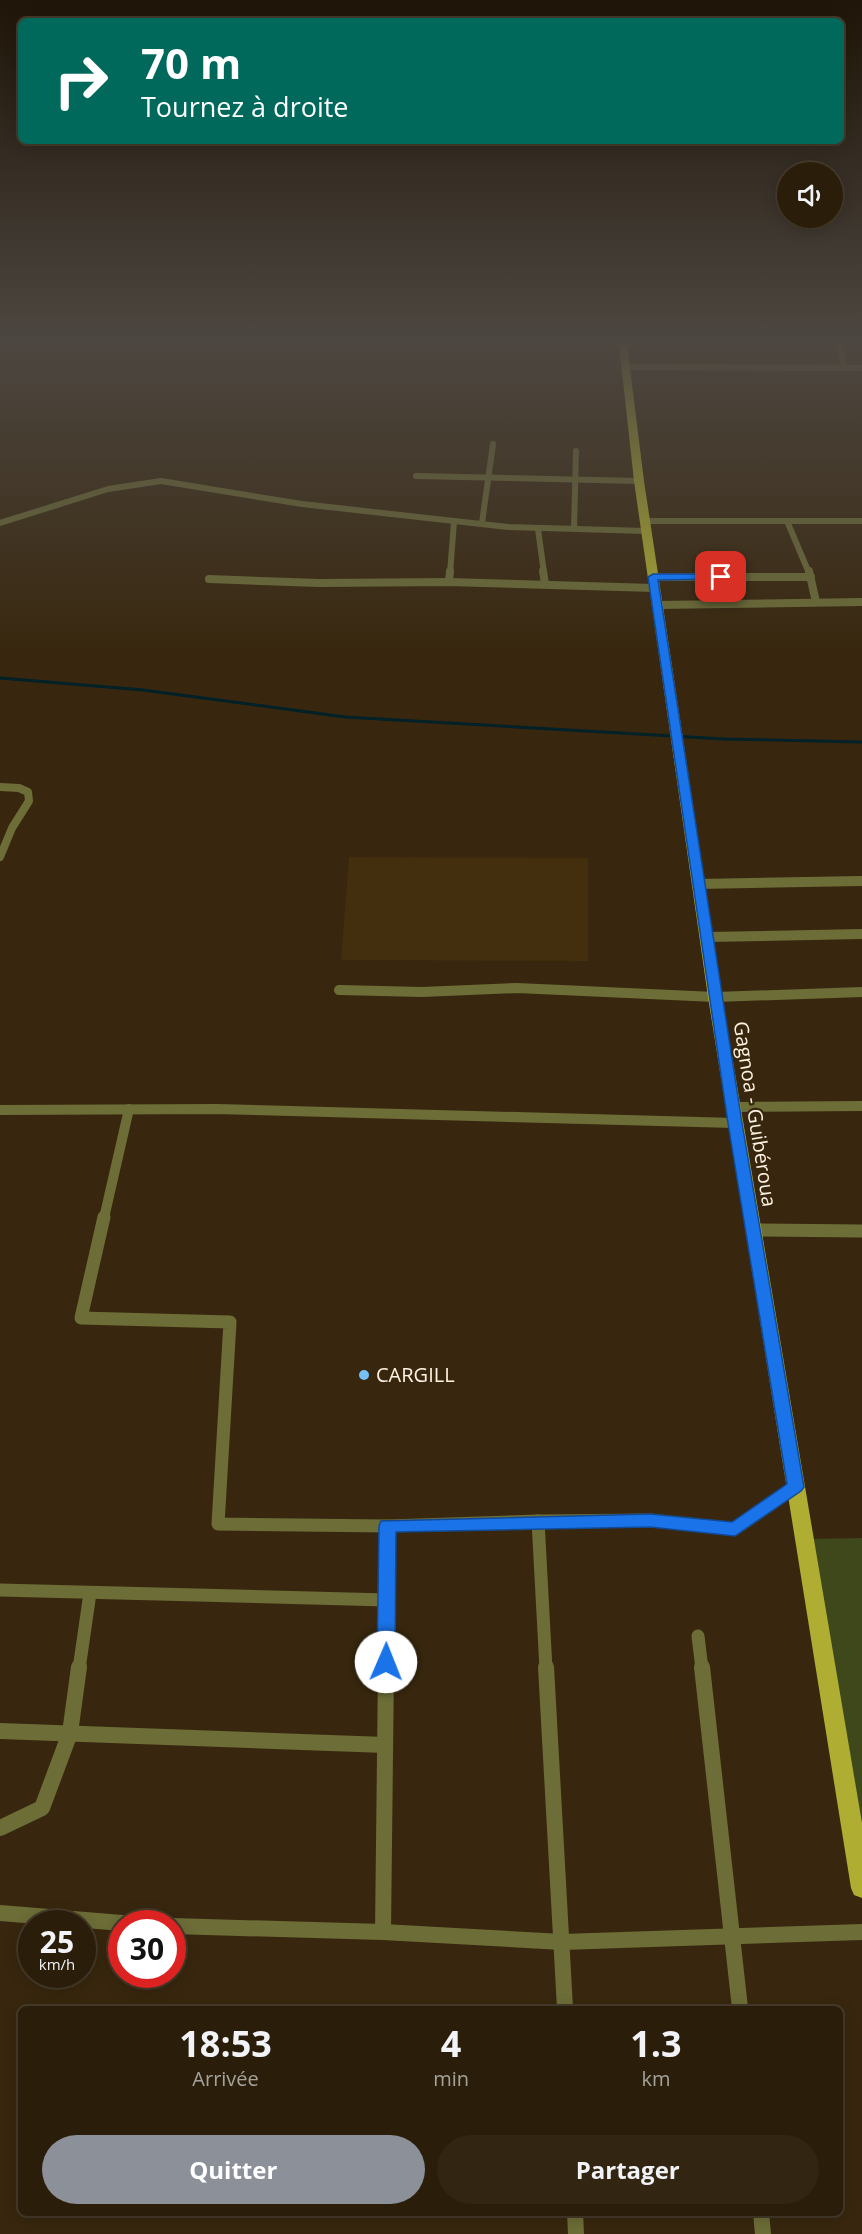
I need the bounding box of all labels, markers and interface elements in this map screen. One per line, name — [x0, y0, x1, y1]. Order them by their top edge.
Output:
text: 70 m — [141, 34, 241, 91]
icon: right — [42, 42, 120, 120]
text: Tournez à droite — [141, 88, 349, 125]
map controls — [777, 162, 843, 228]
button: sound — [777, 162, 843, 228]
pin — [695, 551, 746, 602]
icon: arrive — [704, 560, 737, 593]
street label: Gagnoa - Guibéroua — [727, 1019, 784, 1209]
place label: CARGILL — [376, 1361, 455, 1388]
marker: CARGILL — [357, 1368, 371, 1382]
position arrow — [354, 1630, 418, 1694]
speed limit sign: 30 — [108, 1910, 186, 1988]
text: 25 — [40, 1921, 74, 1962]
text: km/h — [39, 1954, 75, 1974]
text: 18:53 — [179, 2019, 272, 2068]
text: 4 — [441, 2019, 461, 2068]
text: 1.3 — [630, 2019, 682, 2068]
text: Arrivée — [192, 2065, 259, 2092]
text: min — [433, 2065, 469, 2092]
text: km — [641, 2065, 670, 2092]
button: Quitter — [42, 2135, 425, 2204]
button: Partager — [437, 2135, 819, 2204]

